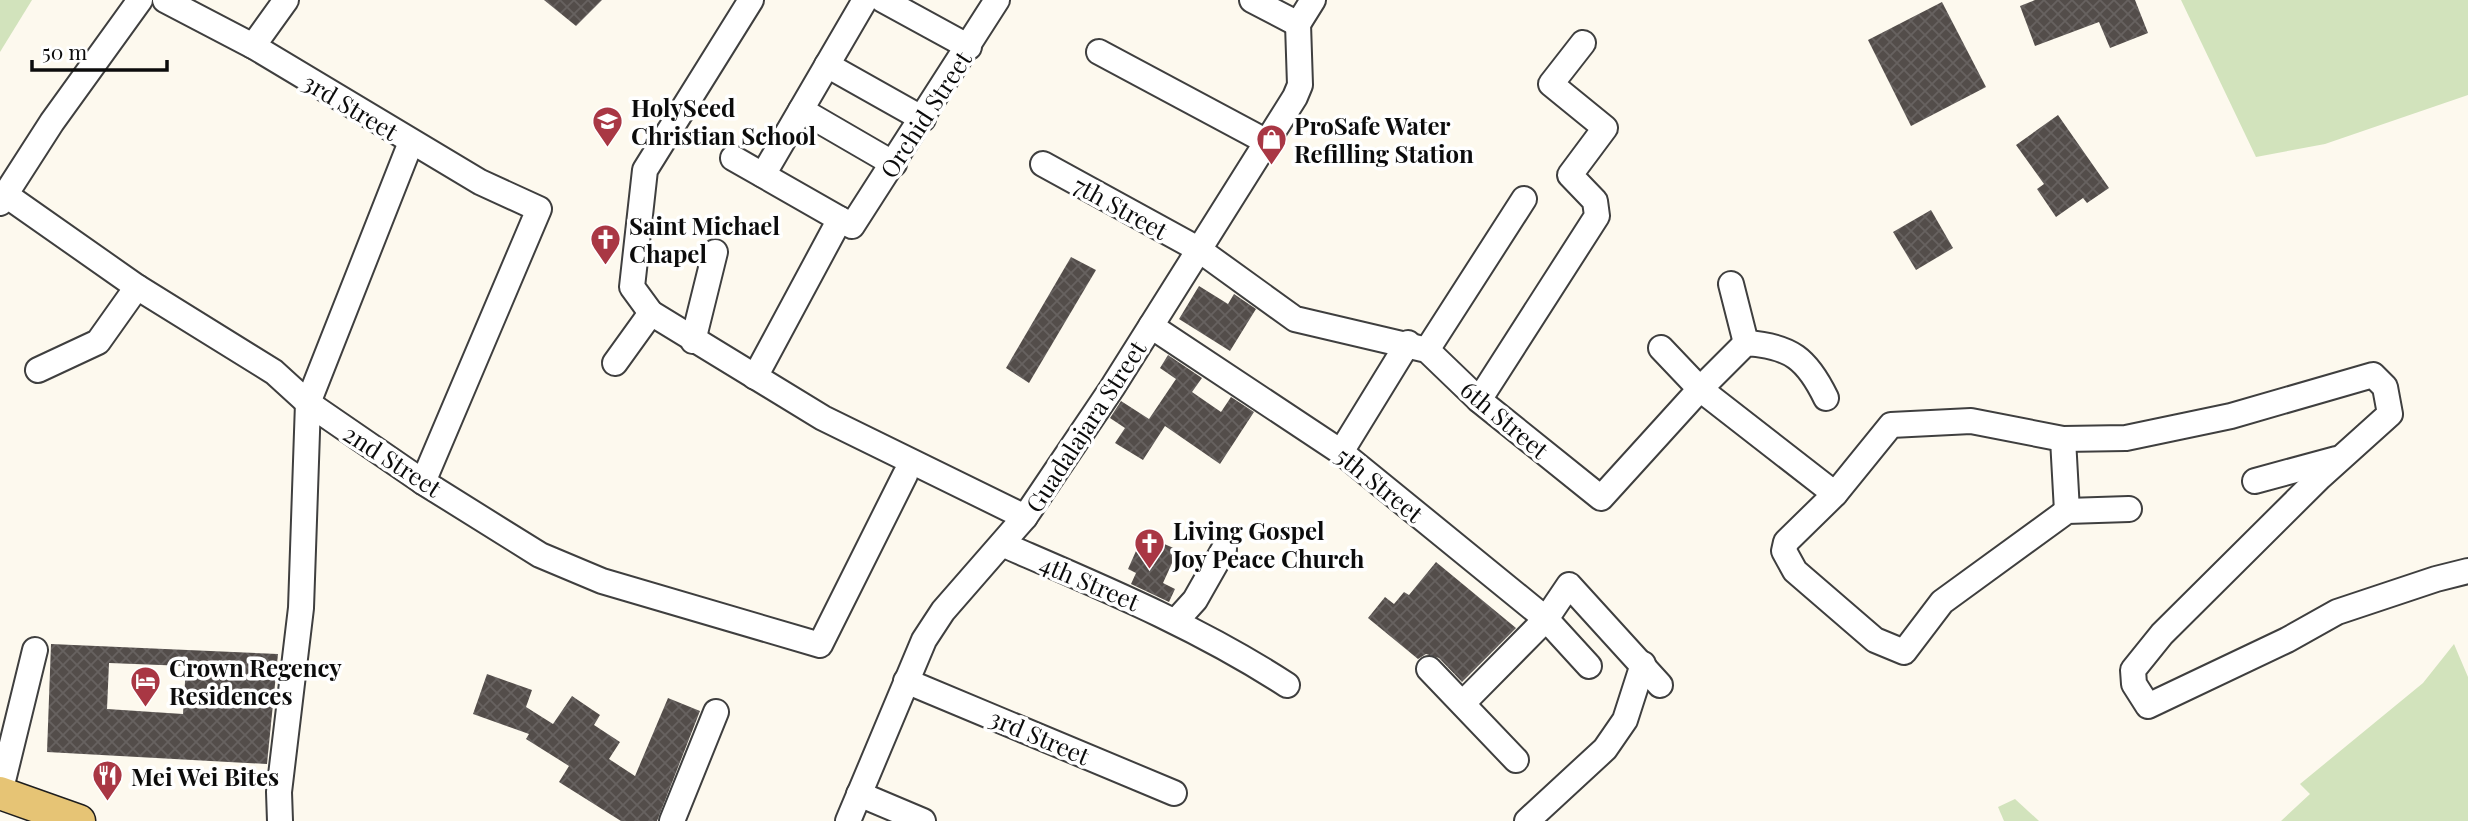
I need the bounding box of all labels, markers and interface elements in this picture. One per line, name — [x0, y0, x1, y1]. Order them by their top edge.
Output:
scale bar — [32, 28, 166, 72]
text: 50 m — [42, 37, 88, 65]
street label: Orchid Street — [872, 44, 978, 184]
street label: 3rd Street — [298, 65, 405, 147]
place label: HolySeed Christian School — [631, 91, 817, 151]
school or university icon: HolySeed Christian School — [591, 104, 625, 148]
place label: ProSafe Water Refilling Station — [1294, 109, 1474, 169]
shop icon: ProSafe Water Refilling Station — [1254, 122, 1288, 166]
street label: 7th Street — [1068, 168, 1174, 246]
place label: Saint Michael Chapel — [629, 209, 780, 269]
church icon: Saint Michael Chapel — [589, 222, 623, 266]
street label: Guadalajara Street — [1017, 334, 1153, 518]
street label: 6th Street — [1454, 373, 1556, 465]
street label: 2nd Street — [338, 417, 448, 504]
street label: 5th Street — [1330, 439, 1430, 529]
place label: Living Gospel Joy Peace Church — [1172, 514, 1365, 574]
church icon: Living Gospel Joy Peace Church — [1133, 527, 1167, 571]
street label: 4th Street — [1035, 547, 1145, 617]
place label: Crown Regency Residences — [169, 651, 342, 711]
hotel icon: Crown Regency Residences — [129, 664, 163, 708]
street label: 3rd Street — [985, 701, 1095, 772]
restaurant icon: Mei Wei Bites — [91, 759, 125, 803]
place label: Mei Wei Bites — [131, 760, 279, 792]

